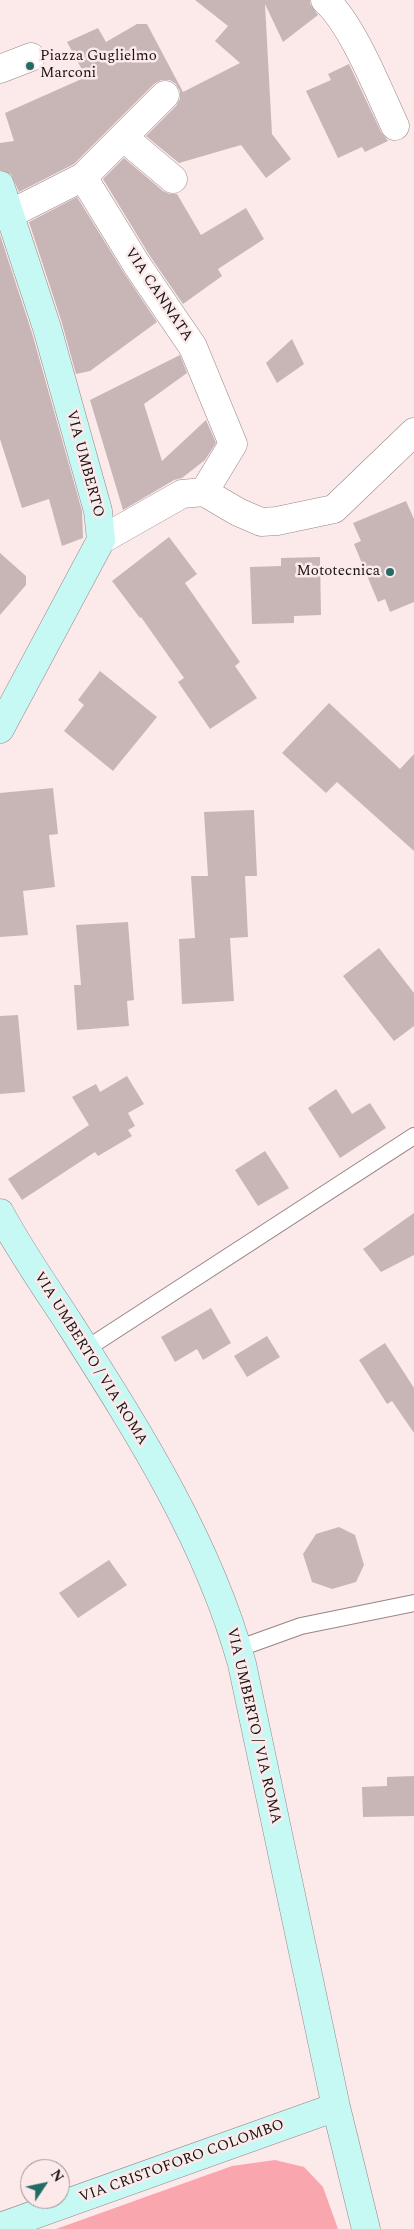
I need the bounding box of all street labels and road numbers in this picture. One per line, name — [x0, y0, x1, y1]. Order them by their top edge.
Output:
street label: VIA CANNATA — [120, 245, 196, 345]
street label: VIA UMBERTO — [61, 408, 107, 520]
street label: VIA UMBERTO / VIA ROMA — [29, 1269, 151, 1449]
street label: VIA UMBERTO / VIA ROMA — [222, 1626, 284, 1826]
street label: VIA CRISTOFORO COLOMBO — [77, 2116, 287, 2208]

